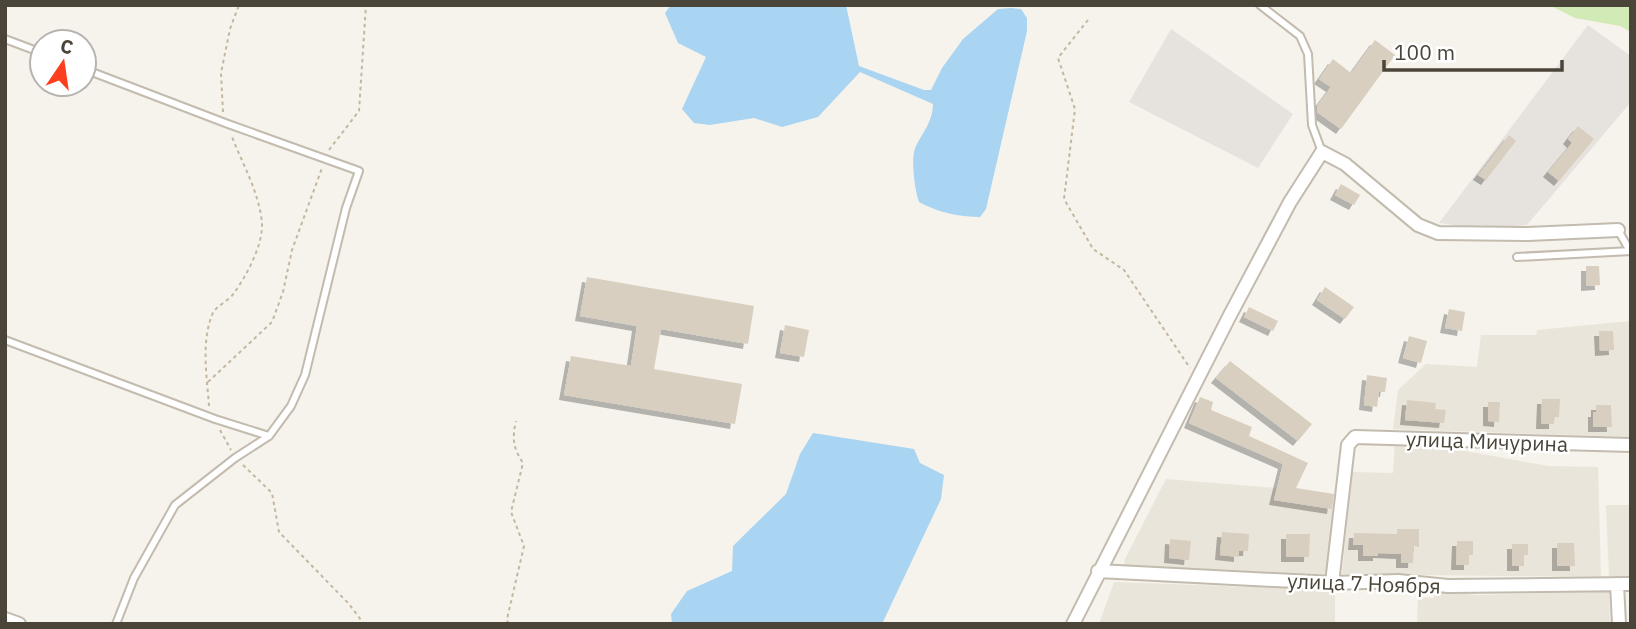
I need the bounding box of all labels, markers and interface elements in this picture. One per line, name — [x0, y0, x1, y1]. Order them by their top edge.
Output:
north arrow — [28, 28, 98, 98]
scale bar — [1384, 28, 1562, 72]
text: С — [58, 33, 76, 60]
text: 100 m — [1394, 38, 1455, 66]
street label: улица Мичурина — [1405, 424, 1569, 458]
street label: улица 7 Ноября — [1287, 566, 1441, 600]

